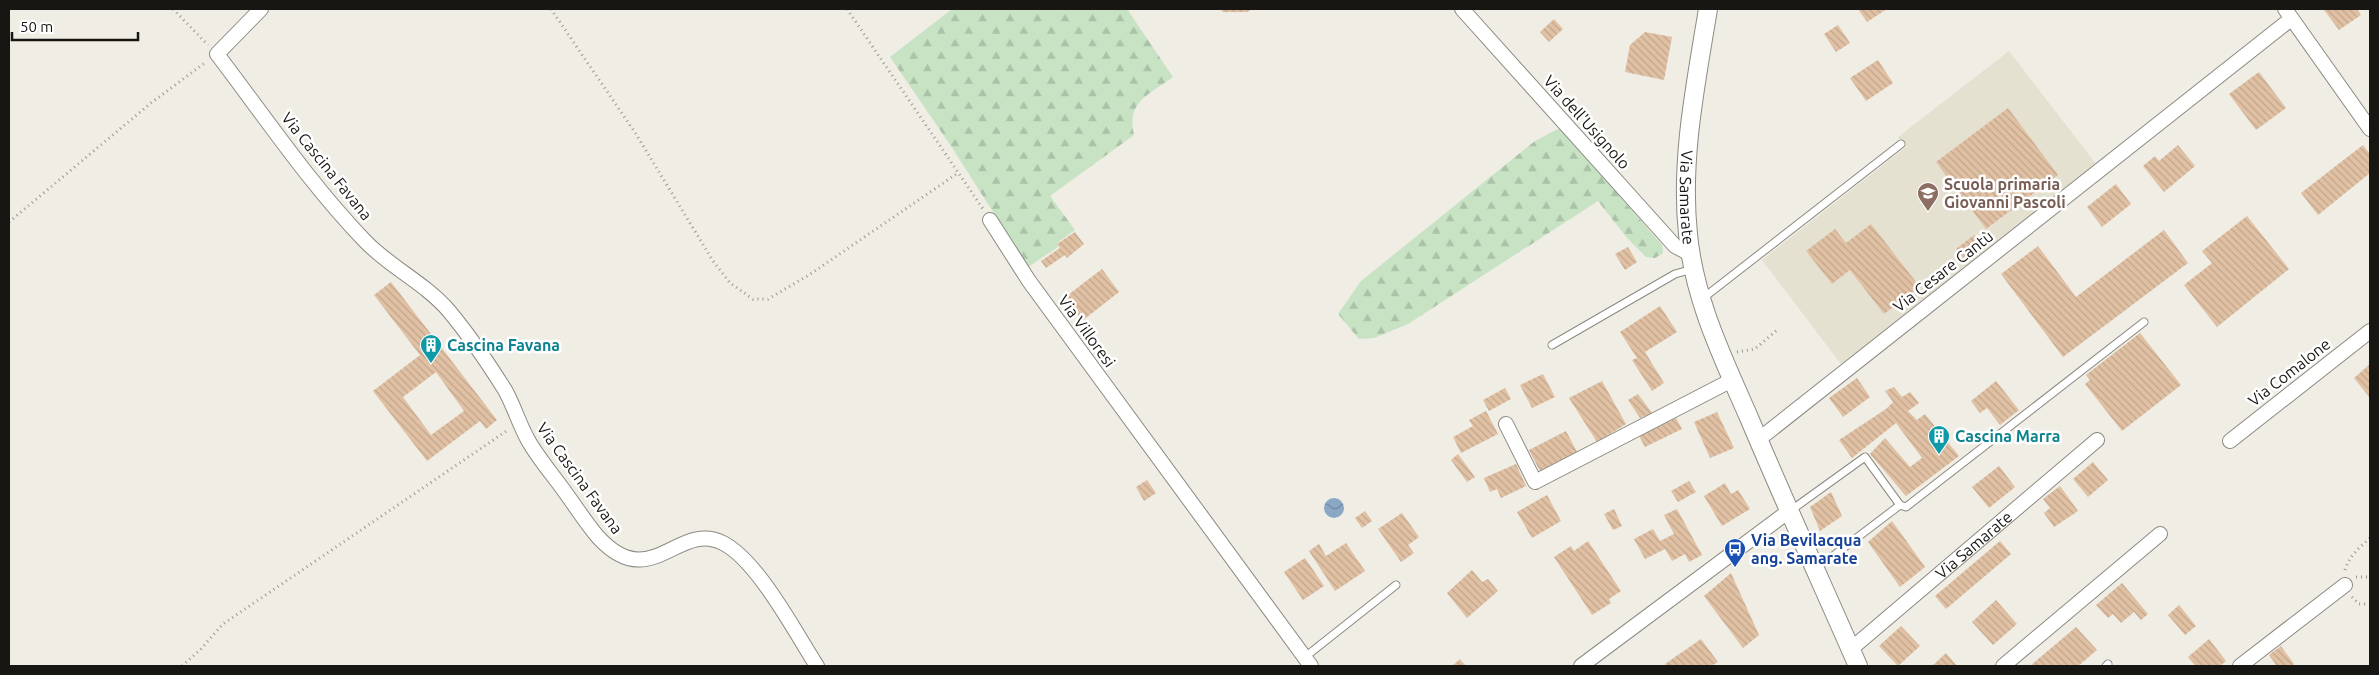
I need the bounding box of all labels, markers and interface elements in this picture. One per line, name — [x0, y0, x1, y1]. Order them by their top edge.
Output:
scale bar — [12, 10, 139, 42]
text: 50 m — [20, 18, 53, 35]
street label: Via dell'Usignolo — [1540, 71, 1634, 173]
street label: Via Cascina Favana — [278, 109, 376, 223]
street label: Via Samarate — [1677, 150, 1698, 246]
place label: Scuola primaria Giovanni Pascoli — [1944, 175, 2066, 211]
school or university icon: Scuola primaria Giovanni Pascoli — [1916, 181, 1940, 212]
street label: Via Cesare Cantù — [1890, 227, 1996, 315]
street label: Via Villoresi — [1055, 292, 1119, 370]
building icon: Cascina Favana — [419, 333, 443, 364]
street label: Via Comalone — [2244, 334, 2334, 410]
place label: Cascina Favana — [447, 336, 560, 354]
street label: Via Cascina Favana — [534, 419, 626, 537]
building icon: Cascina Marra — [1927, 424, 1951, 455]
place label: Cascina Marra — [1955, 427, 2060, 445]
street label: Via Samarate — [1932, 507, 2016, 582]
place label: Via Bevilacqua ang. Samarate — [1751, 531, 1861, 567]
bus stop icon: Via Bevilacqua ang. Samarate — [1723, 537, 1747, 568]

